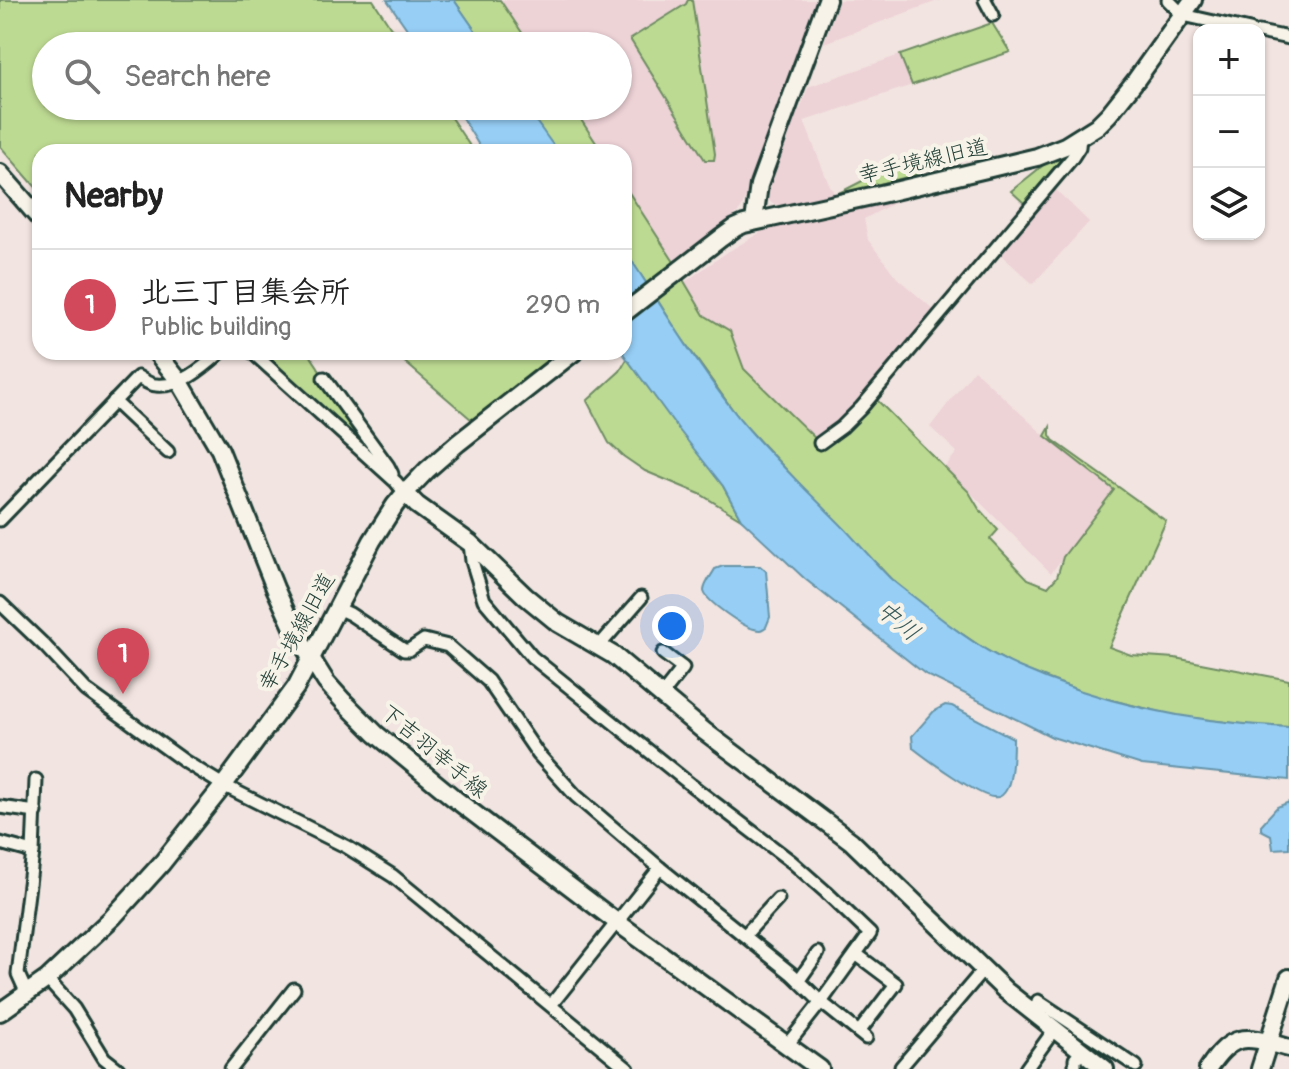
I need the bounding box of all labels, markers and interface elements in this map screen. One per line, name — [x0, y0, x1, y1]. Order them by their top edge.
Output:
map controls — [1193, 24, 1265, 240]
button: + — [1193, 24, 1265, 96]
search box — [32, 32, 632, 120]
icon: search — [60, 54, 104, 98]
text: Search here — [124, 58, 271, 95]
button: − — [1193, 96, 1265, 168]
street label: 幸手境線旧道 — [856, 133, 990, 189]
button: layers — [1193, 168, 1265, 240]
text: Nearby — [64, 175, 163, 218]
text: 北三丁目集会所 — [140, 274, 350, 311]
text: 1 — [85, 289, 95, 321]
text: 290 m — [526, 289, 600, 321]
text: Public building — [140, 311, 291, 343]
street label: 幸手境線旧道 — [253, 567, 341, 697]
water label: 中川 — [870, 594, 926, 648]
your location — [652, 606, 692, 646]
pin: 1 — [97, 628, 149, 694]
street label: 下吉羽幸手線 — [374, 698, 494, 804]

